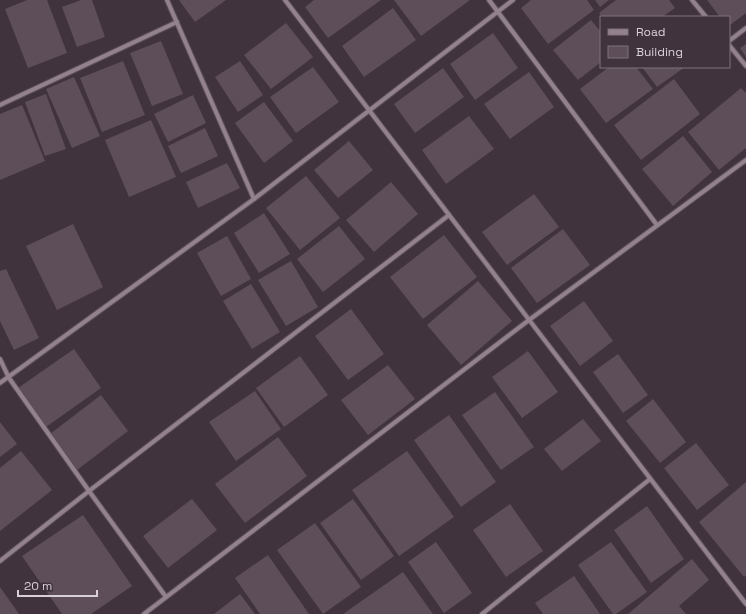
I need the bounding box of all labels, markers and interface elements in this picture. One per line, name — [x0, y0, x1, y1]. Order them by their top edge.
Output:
legend — [600, 16, 730, 68]
text: Road — [636, 24, 665, 40]
text: Building — [636, 44, 683, 60]
scale bar — [18, 572, 97, 598]
text: 20 m — [24, 578, 52, 594]

